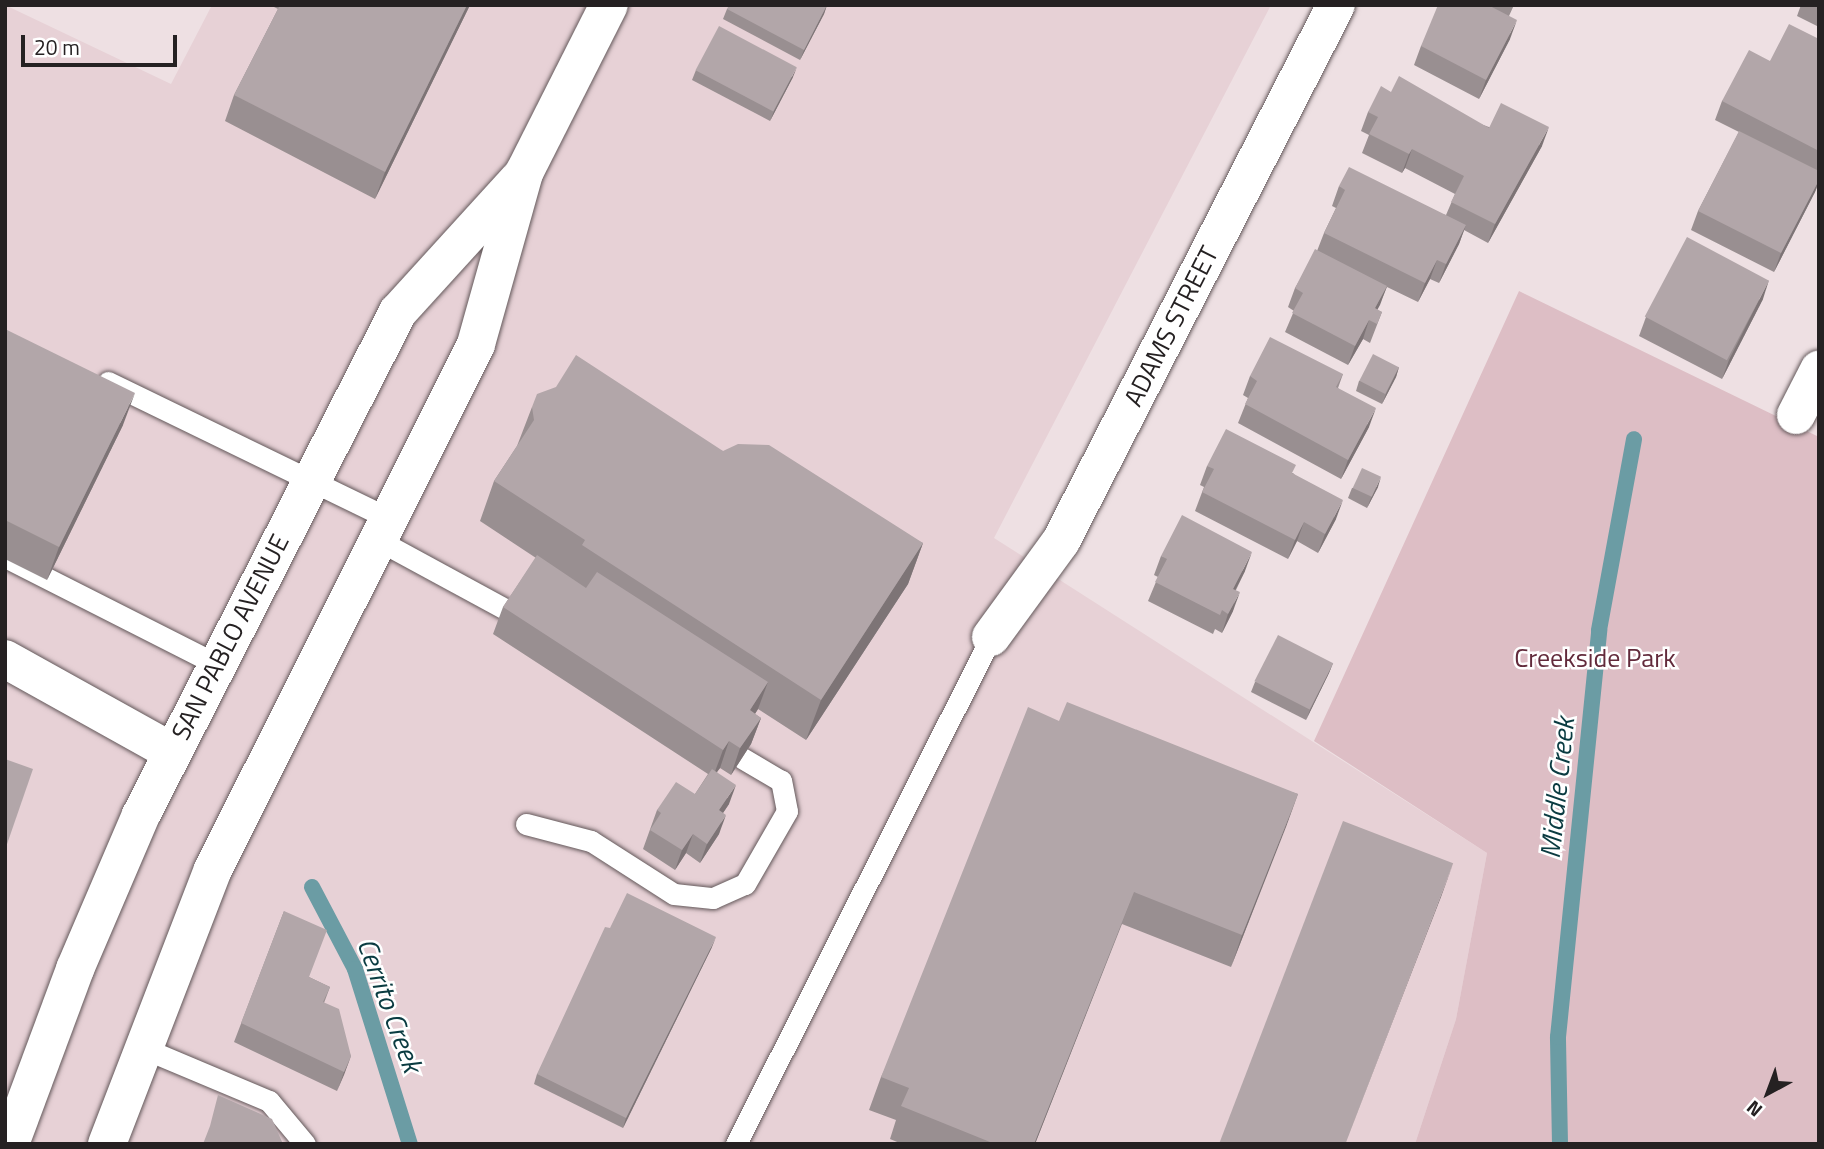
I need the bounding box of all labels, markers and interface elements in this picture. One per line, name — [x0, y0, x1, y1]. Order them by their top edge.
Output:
scale bar — [24, 21, 180, 65]
text: 20 m — [34, 31, 80, 63]
street label: ADAMS STREET — [1117, 241, 1225, 411]
street label: SAN PABLO AVENUE — [165, 529, 295, 745]
park label: Creekside Park — [1514, 642, 1676, 674]
water label: Middle Creek — [1533, 716, 1581, 860]
water label: Cerrito Creek — [350, 933, 430, 1077]
north arrow — [1733, 1058, 1803, 1128]
text: N — [1739, 1094, 1768, 1124]

